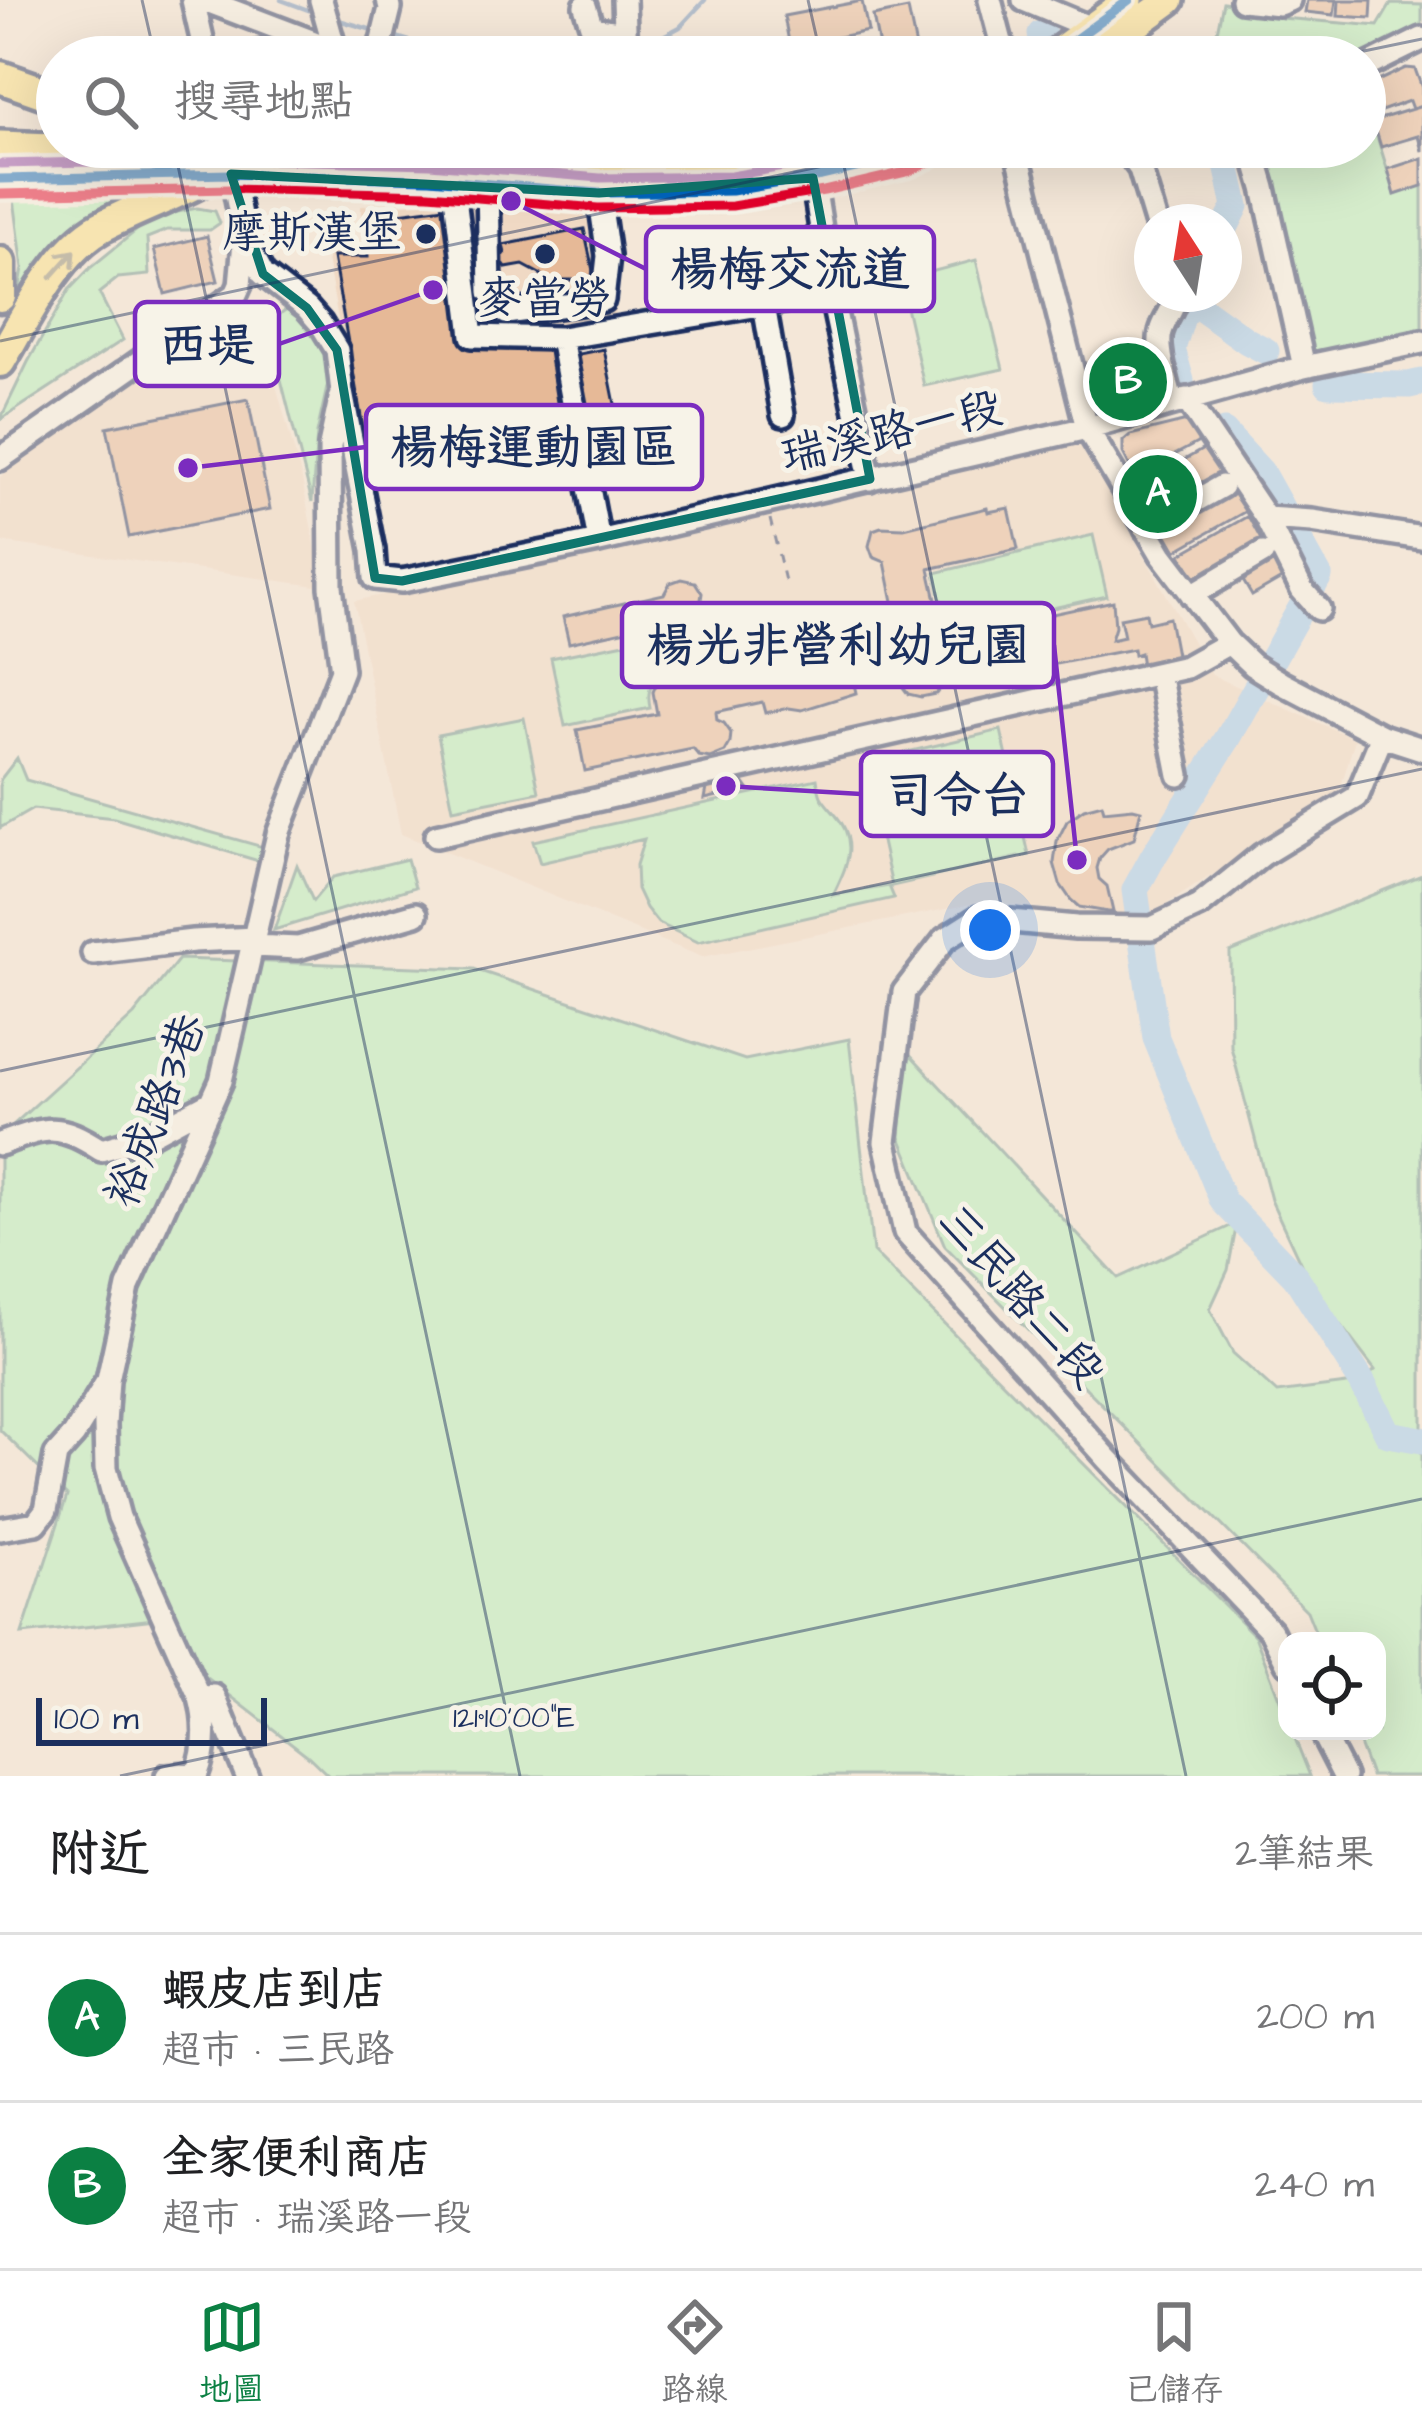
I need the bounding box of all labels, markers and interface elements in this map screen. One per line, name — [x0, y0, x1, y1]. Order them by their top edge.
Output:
search box — [36, 36, 1386, 168]
icon: search — [78, 69, 144, 135]
text: 搜尋地點 — [174, 72, 354, 134]
place label: 摩斯漢堡 — [222, 203, 402, 265]
north arrow — [1134, 204, 1242, 312]
marker: 摩斯漢堡 — [413, 221, 439, 247]
callout: 楊梅交流道 — [646, 227, 934, 311]
text: 楊梅交流道 — [670, 238, 910, 304]
marker: 麥當勞 — [532, 241, 558, 267]
one-way arrow — [49, 249, 76, 279]
place label: 麥當勞 — [477, 269, 613, 331]
callout: 西堤 — [135, 302, 279, 386]
text: 西堤 — [159, 314, 255, 380]
pin: B — [1089, 337, 1167, 427]
street label: 瑞溪路一段 — [775, 377, 1009, 489]
callout: 楊梅運動園區 — [366, 405, 702, 489]
text: 楊梅運動園區 — [390, 416, 678, 482]
pin: A — [1119, 449, 1197, 539]
callout: 楊光非營利幼兒園 — [622, 603, 1054, 687]
text: 楊光非營利幼兒園 — [646, 614, 1030, 680]
callout: 司令台 — [861, 752, 1053, 836]
text: 司令台 — [885, 764, 1029, 830]
your location — [960, 900, 1020, 960]
street label: 裕成路3巷 — [92, 1005, 222, 1217]
street label: 三民路二段 — [923, 1192, 1117, 1402]
map controls — [1278, 1632, 1386, 1740]
button: locate — [1278, 1632, 1386, 1740]
scale bar — [36, 1692, 267, 1745]
text: 100 m — [54, 1696, 139, 1742]
text: 121°10'00"E — [453, 1697, 575, 1739]
text: 附近 — [48, 1820, 150, 1891]
text: 2筆結果 — [1235, 1828, 1374, 1882]
text: 蝦皮店到店 — [162, 1960, 387, 2022]
text: A — [75, 1991, 99, 2045]
text: 200 m — [1257, 1991, 1374, 2045]
text: 超市 · 三民路 — [162, 2024, 394, 2078]
text: 全家便利商店 — [162, 2128, 432, 2190]
text: B — [73, 2159, 101, 2213]
text: 240 m — [1255, 2159, 1374, 2213]
text: 超市 · 瑞溪路一段 — [162, 2192, 472, 2246]
tab: 地圖 — [199, 2294, 265, 2413]
tab: 路線 — [662, 2294, 728, 2413]
tab: 已儲存 — [1125, 2294, 1224, 2413]

